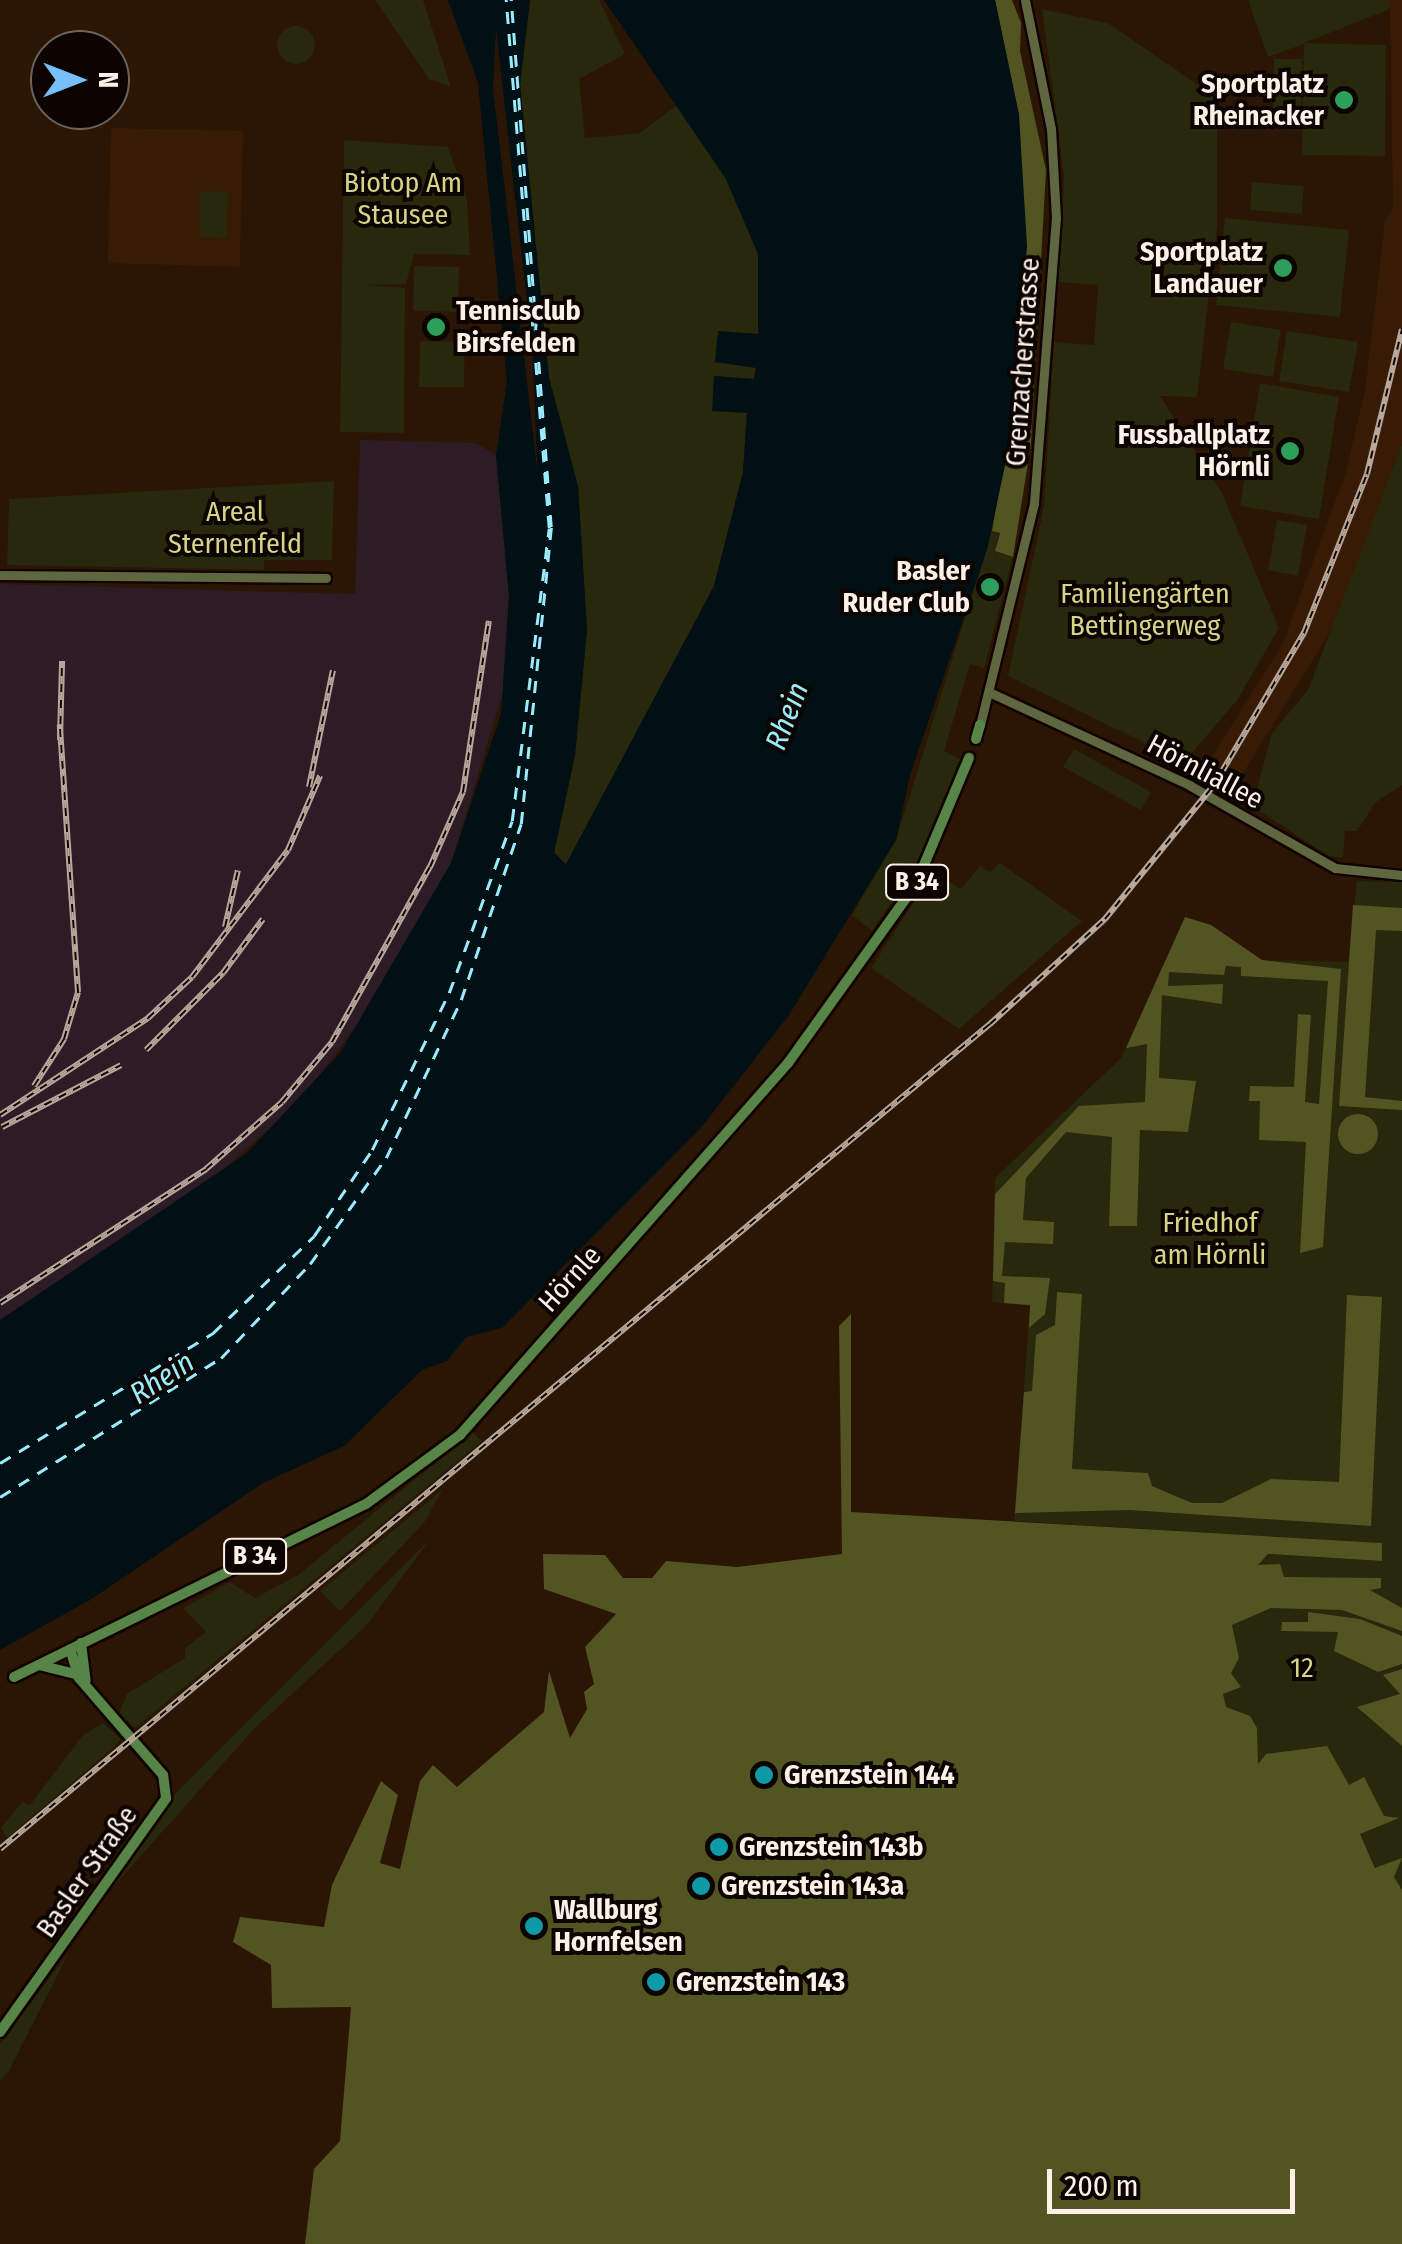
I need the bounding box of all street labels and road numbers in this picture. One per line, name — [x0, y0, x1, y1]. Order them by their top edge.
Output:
street label: Grenzacherstrasse — [999, 257, 1047, 467]
street label: Hörnliallee — [1141, 727, 1269, 817]
road number: B 34 — [884, 862, 950, 902]
street label: Hörnle — [532, 1239, 608, 1319]
road number: B 34 — [222, 1536, 288, 1576]
street label: Basler Straße — [29, 1800, 145, 1944]

